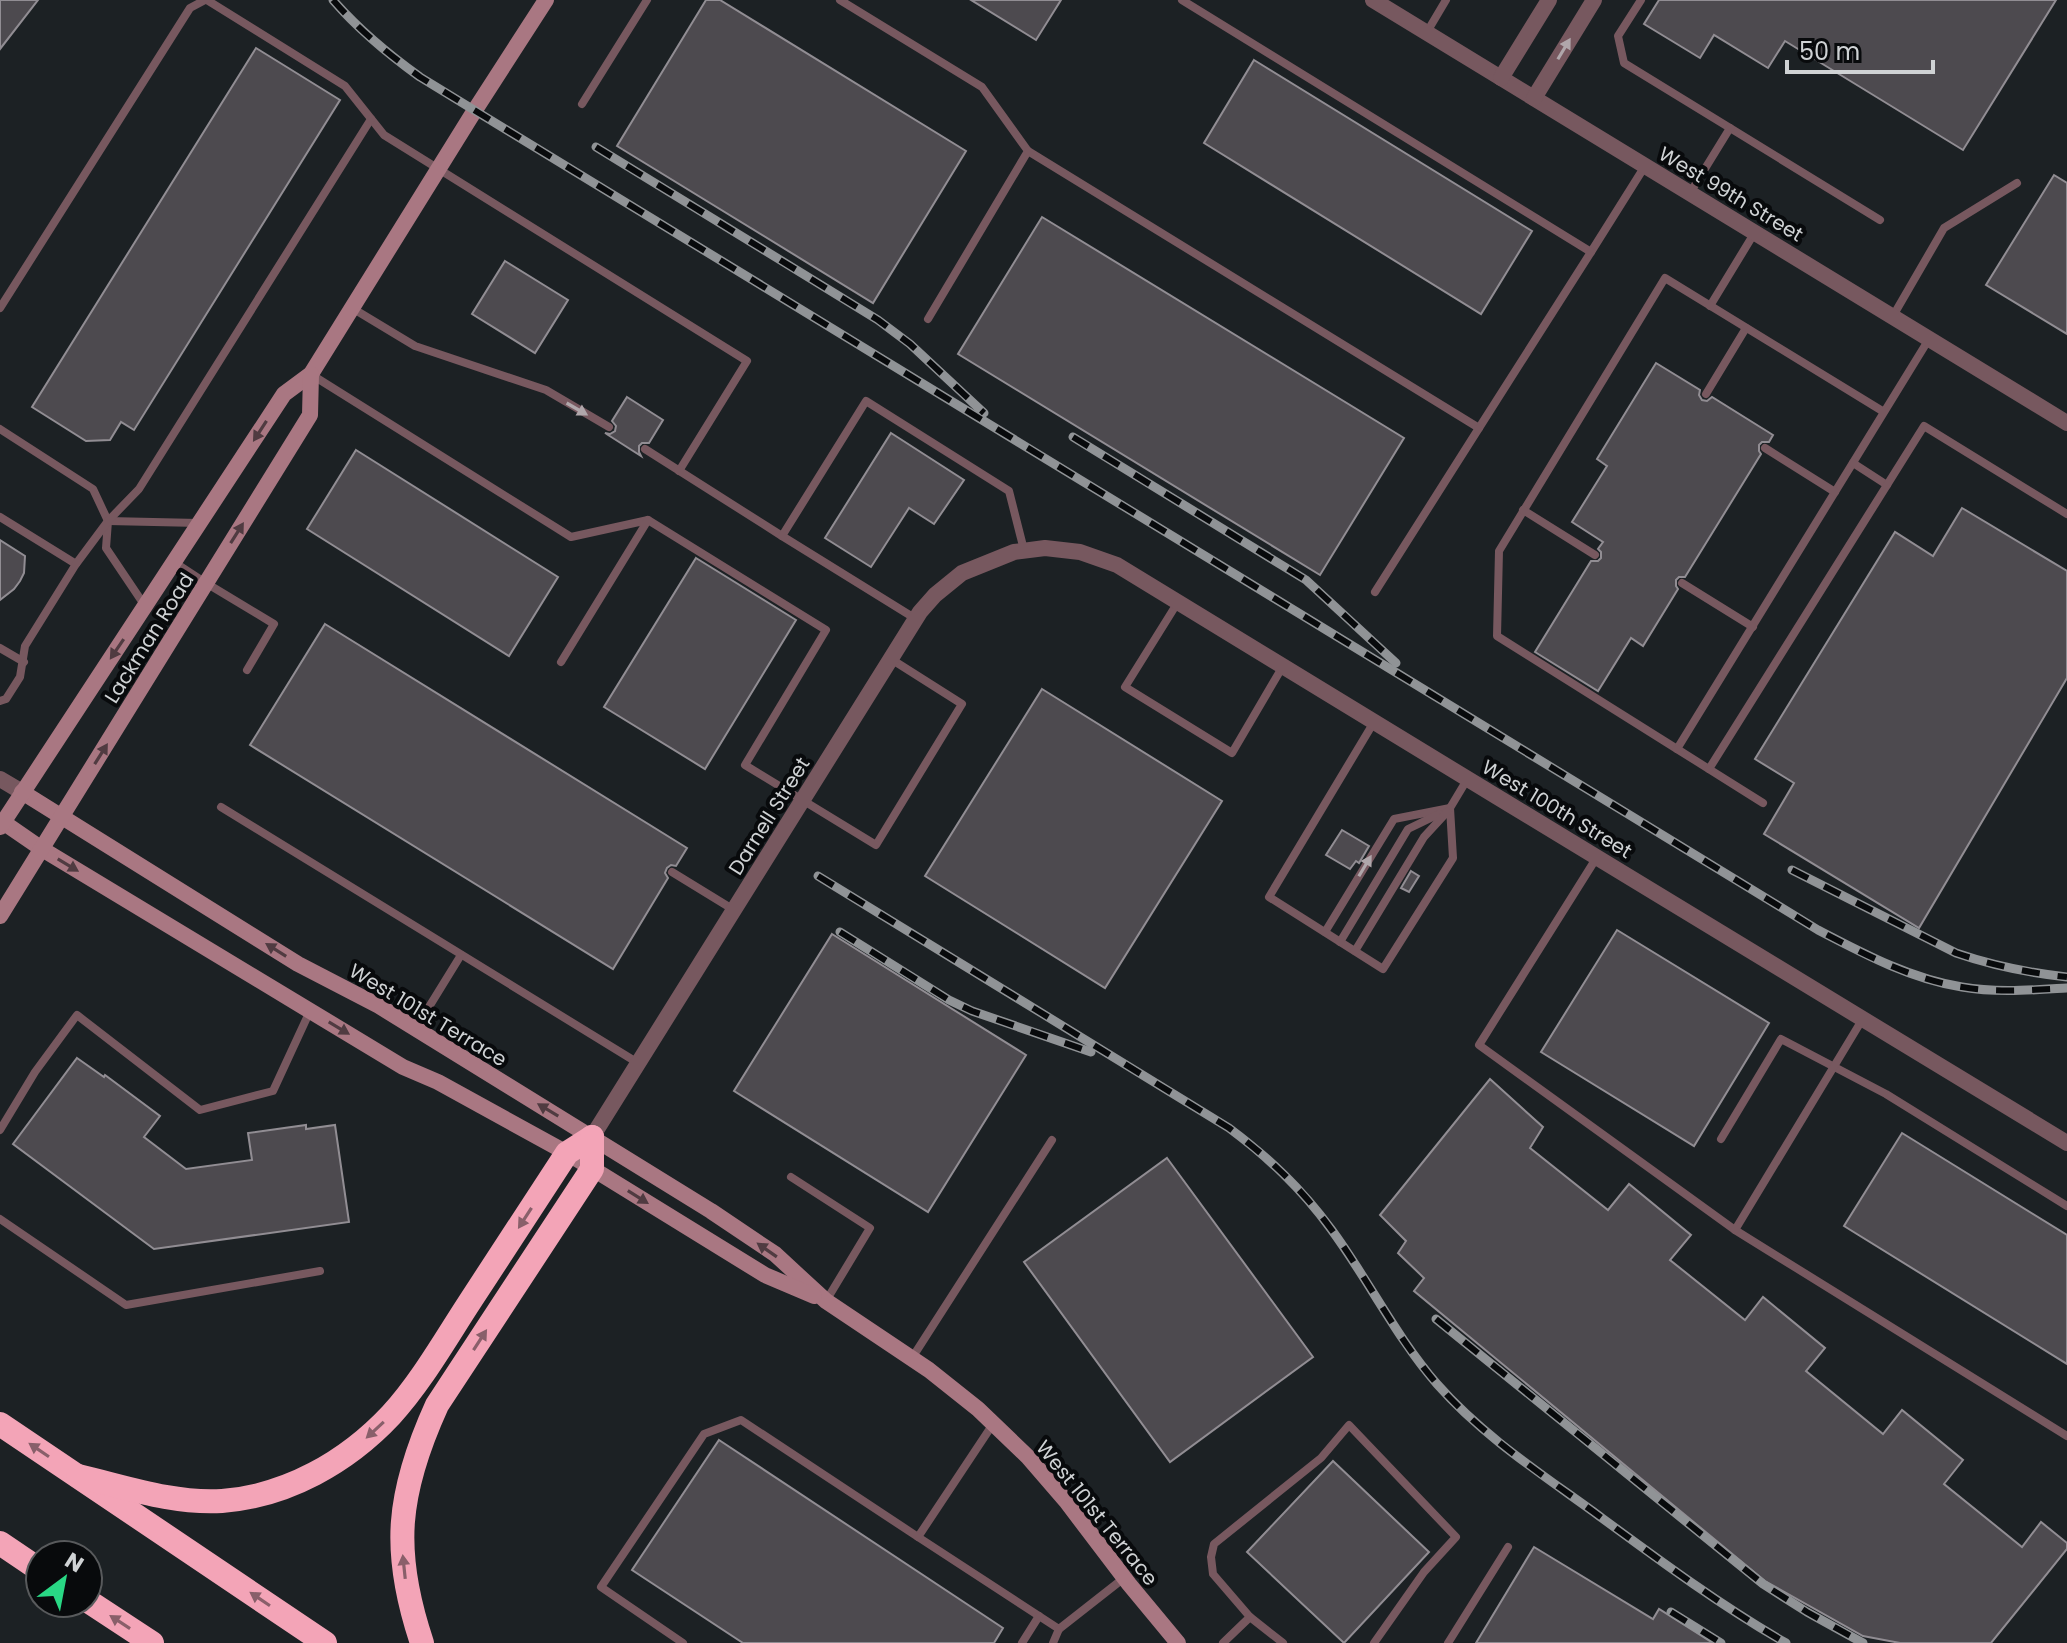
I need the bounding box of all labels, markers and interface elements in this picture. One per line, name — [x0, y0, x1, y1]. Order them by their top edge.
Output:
scale bar — [1787, 24, 1933, 74]
text: 50 m — [1799, 35, 1860, 68]
one-way arrow — [1556, 38, 1570, 60]
street label: West 99th Street — [1653, 140, 1809, 248]
one-way arrow — [566, 402, 588, 416]
one-way arrow — [252, 421, 267, 442]
one-way arrow — [230, 522, 244, 544]
street label: Lackman Road — [98, 567, 200, 709]
one-way arrow — [110, 638, 125, 659]
one-way arrow — [93, 743, 107, 765]
street label: Darnell Street — [722, 752, 816, 880]
street label: West 100th Street — [1477, 753, 1637, 865]
one-way arrow — [1358, 855, 1372, 877]
one-way arrow — [57, 858, 79, 872]
one-way arrow — [265, 944, 287, 958]
street label: West 101st Terrace — [344, 957, 512, 1073]
one-way arrow — [328, 1021, 350, 1035]
one-way arrow — [537, 1103, 559, 1117]
one-way arrow — [627, 1190, 649, 1204]
one-way arrow — [518, 1207, 532, 1229]
one-way arrow — [757, 1243, 778, 1258]
one-way arrow — [472, 1329, 487, 1351]
one-way arrow — [366, 1420, 385, 1438]
street label: West 101st Terrace — [1030, 1434, 1164, 1592]
one-way arrow — [29, 1443, 50, 1458]
north arrow — [24, 1539, 104, 1619]
text: N — [59, 1545, 90, 1580]
one-way arrow — [397, 1554, 410, 1579]
one-way arrow — [250, 1592, 271, 1607]
one-way arrow — [109, 1615, 131, 1630]

